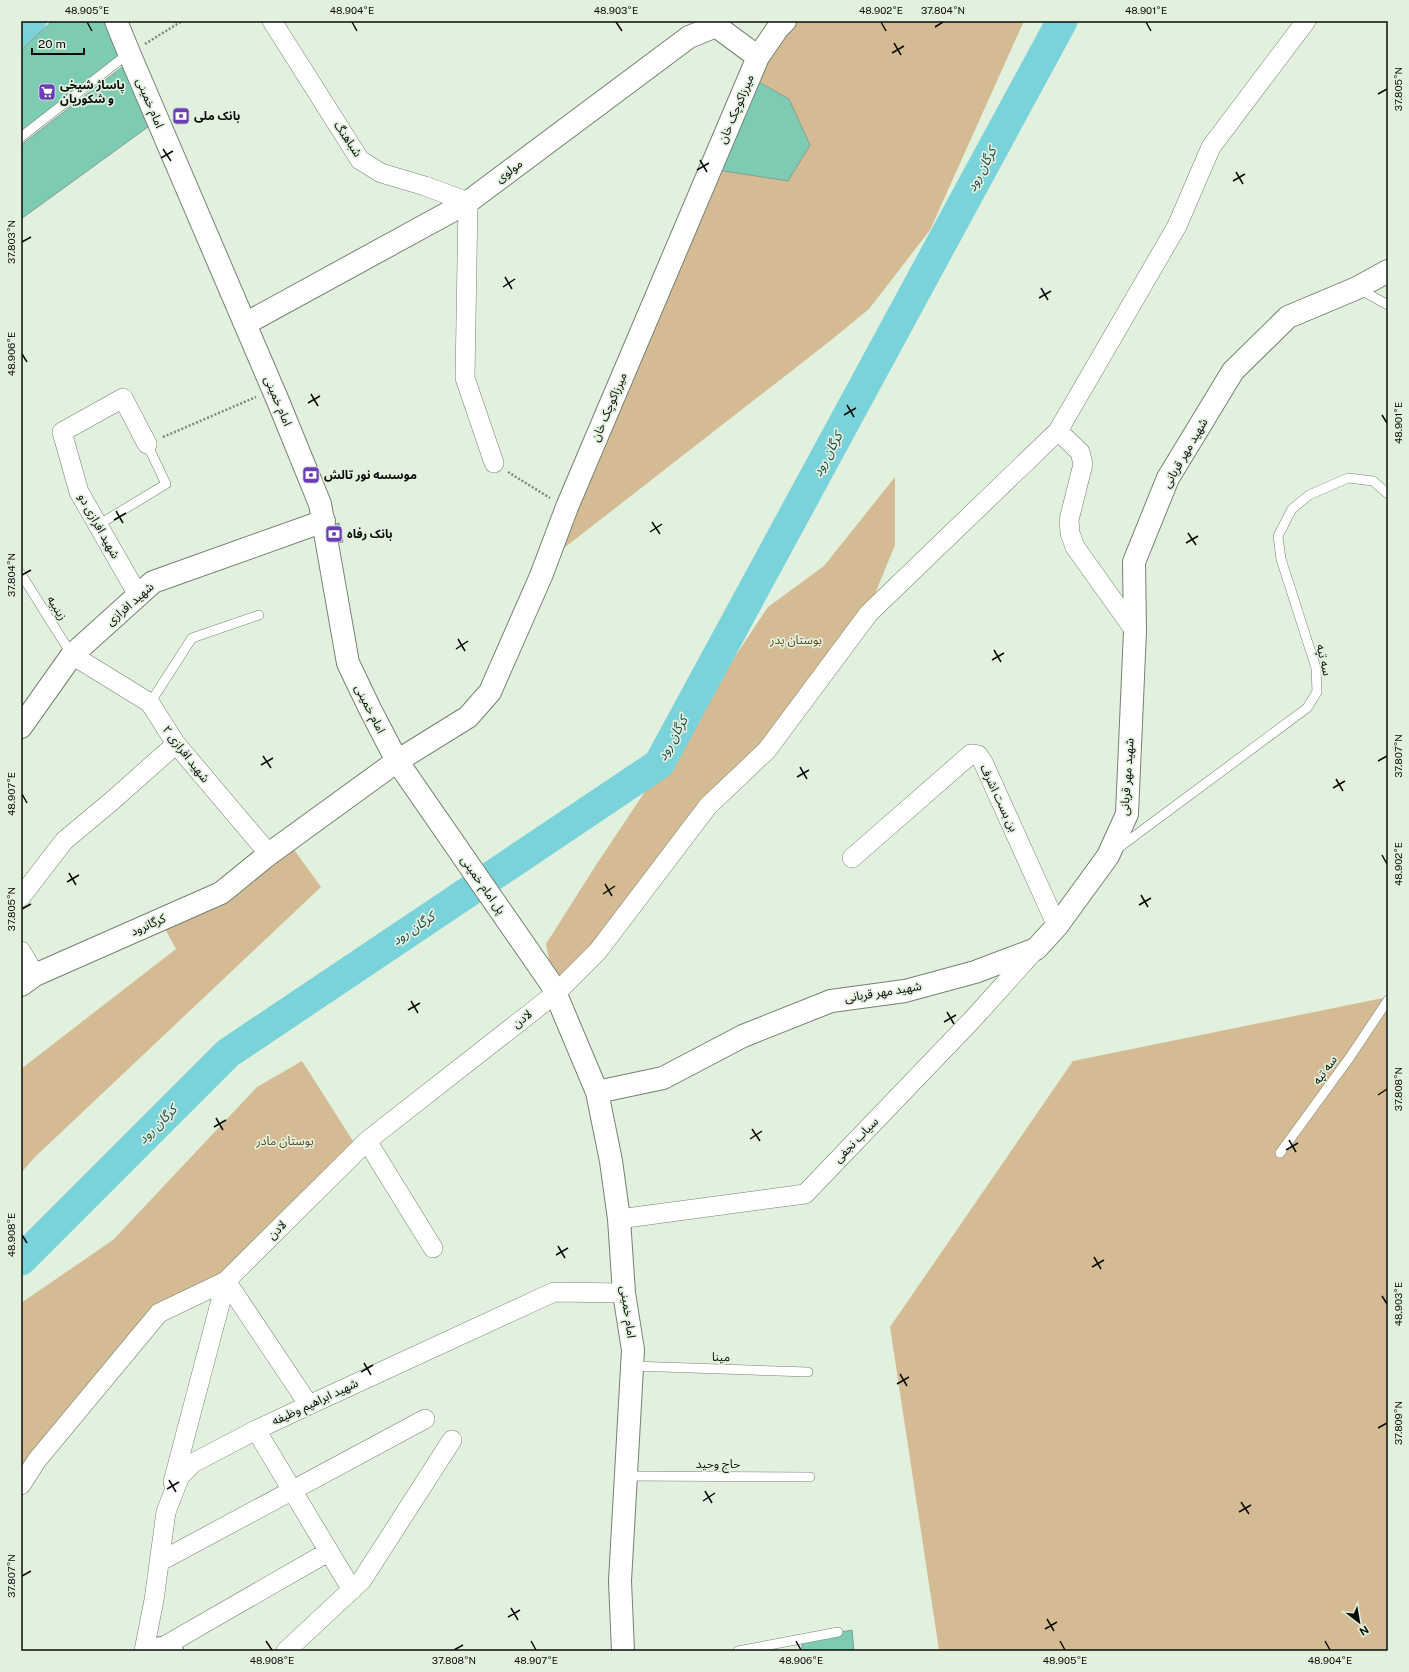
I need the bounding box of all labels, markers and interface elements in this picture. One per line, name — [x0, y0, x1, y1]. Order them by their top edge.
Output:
text: 48.905°E — [65, 4, 109, 16]
text: 48.904°E — [330, 4, 374, 16]
text: 48.903°E — [594, 4, 638, 16]
text: 48.902°E — [859, 4, 903, 16]
text: 37.804°N — [921, 4, 965, 16]
text: 48.901°E — [1125, 4, 1167, 16]
scale bar — [32, 30, 84, 56]
text: 20 m — [38, 37, 66, 51]
text: 37.805°N — [1392, 67, 1404, 111]
street label: میرزاکوچک خان — [715, 72, 758, 146]
street label: امام خمینی — [131, 76, 167, 131]
place label: پاساژ شیخی و شکوریان — [60, 78, 125, 106]
supermarket icon: پاساژ شیخی و شکوریان — [37, 82, 57, 102]
bank icon: بانک ملی — [171, 106, 191, 126]
place label: بانک ملی — [194, 109, 240, 123]
street label: شباهنگ — [331, 119, 365, 159]
water label: کرگان رود — [964, 142, 1001, 194]
street label: مولوی — [493, 156, 525, 186]
text: 37.803°N — [5, 220, 17, 264]
text: 48.906°E — [5, 332, 17, 376]
street label: میرزاکوچک خان — [588, 370, 631, 444]
street label: امام خمینی — [259, 374, 295, 429]
text: 48.901°E — [1392, 402, 1404, 444]
street label: شهید مهر قربانی — [1159, 416, 1211, 490]
water label: کرگان رود — [810, 427, 847, 479]
bank icon: موسسه نور تالش — [301, 465, 321, 485]
place label: موسسه نور تالش — [324, 468, 417, 482]
street label: شهید افرازی دو — [75, 491, 123, 561]
bank icon: بانک رفاه — [324, 524, 344, 544]
place label: بانک رفاه — [347, 527, 393, 541]
text: 37.804°N — [5, 553, 17, 597]
street label: شهید افرازی — [103, 580, 157, 628]
street label: زینبیه — [44, 593, 70, 623]
park label: بوستان پدر — [769, 633, 822, 648]
street label: سه تپه — [1313, 643, 1334, 677]
street label: امام خمینی — [350, 682, 388, 737]
water label: کرگان رود — [654, 711, 693, 763]
street label: شهید افرازی ۲ — [159, 723, 212, 785]
text: 37.807°N — [1392, 734, 1404, 778]
street label: شهید مهر قربانی — [1117, 738, 1137, 816]
street label: بن بست اشرف — [977, 762, 1021, 834]
text: 48.907°E — [5, 772, 17, 816]
text: 48.902°E — [1392, 842, 1404, 886]
street label: پل امام خمینی — [456, 853, 508, 918]
text: 37.805°N — [5, 887, 17, 931]
water label: کرگان رود — [389, 907, 440, 949]
street label: کرگانرود — [128, 911, 169, 939]
street label: شهید مهر قربانی — [843, 979, 923, 1005]
street label: لادن — [509, 1007, 535, 1031]
street label: سه تپه — [1310, 1053, 1341, 1088]
text: 37.808°N — [1392, 1067, 1404, 1111]
water label: کرگان رود — [135, 1100, 182, 1147]
street label: سیاب نجفی — [831, 1114, 881, 1166]
park label: بوستان مادر — [255, 1134, 314, 1148]
text: 48.908°E — [5, 1213, 17, 1257]
street label: لادن — [265, 1218, 289, 1242]
text: 48.903°E — [1392, 1282, 1404, 1326]
street label: امام خمینی — [615, 1285, 639, 1340]
street label: مینا — [712, 1350, 730, 1364]
street label: شهید ابراهیم وظیفه — [270, 1376, 361, 1430]
text: 37.809°N — [1392, 1401, 1404, 1445]
street label: حاج وحید — [696, 1457, 740, 1473]
text: 37.807°N — [5, 1554, 17, 1598]
north arrow — [1339, 1602, 1379, 1642]
text: N — [1357, 1623, 1371, 1638]
text: 48.908°E — [250, 1654, 294, 1666]
text: 37.808°N — [432, 1654, 476, 1666]
text: 48.907°E — [514, 1654, 558, 1666]
text: 48.906°E — [779, 1654, 823, 1666]
text: 48.905°E — [1043, 1654, 1087, 1666]
text: 48.904°E — [1308, 1654, 1352, 1666]

